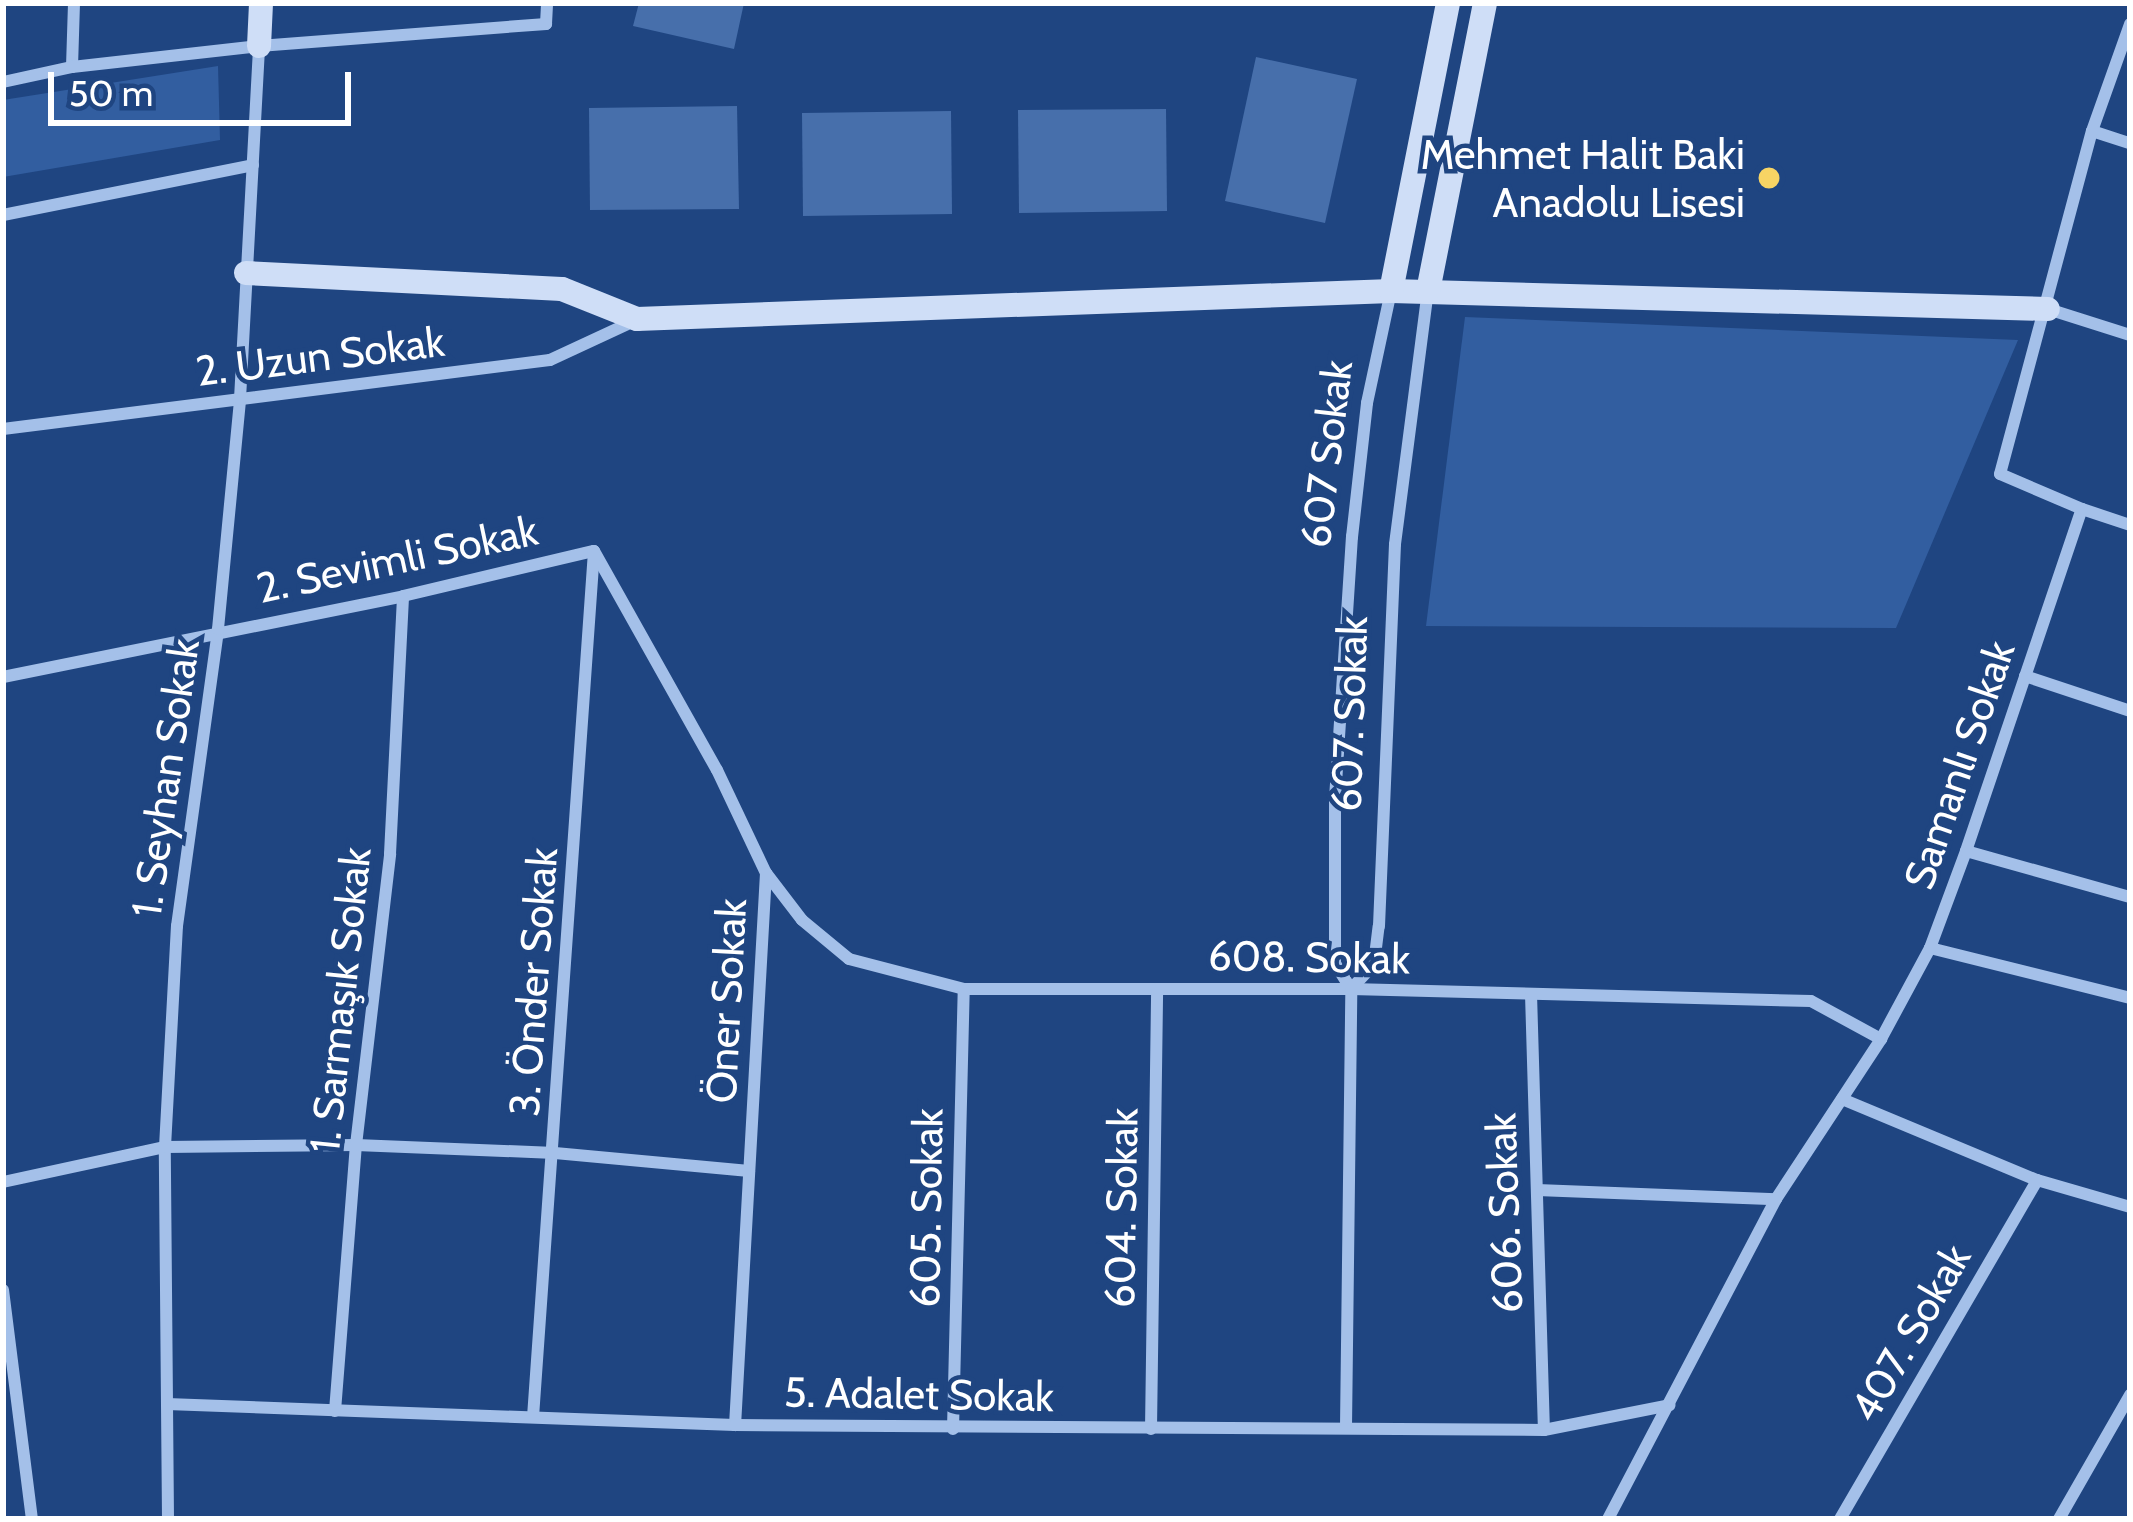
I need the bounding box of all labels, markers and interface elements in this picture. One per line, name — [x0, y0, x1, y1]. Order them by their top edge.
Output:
scale bar — [54, 48, 357, 122]
text: 50 m — [69, 71, 153, 115]
place label: Mehmet Halit Baki Anadolu Lisesi — [1420, 129, 1745, 228]
marker: Mehmet Halit Baki Anadolu Lisesi — [1756, 165, 1782, 191]
street label: 2. Uzun Sokak — [193, 316, 447, 396]
street label: 607 Sokak — [1290, 357, 1362, 551]
street label: 2. Sevimli Sokak — [252, 505, 542, 613]
street label: 607. Sokak — [1320, 615, 1378, 813]
street label: Samanlı Sokak — [1893, 635, 2025, 895]
street label: 1. Seyhan Sokak — [121, 636, 209, 920]
street label: 1. Sarmaşık Sokak — [299, 845, 381, 1155]
street label: 3. Önder Sokak — [498, 846, 568, 1118]
street label: Öner Sokak — [695, 897, 757, 1105]
street label: 608. Sokak — [1208, 930, 1410, 984]
street label: 604. Sokak — [1094, 1107, 1148, 1309]
street label: 605. Sokak — [899, 1108, 953, 1308]
street label: 606. Sokak — [1475, 1112, 1533, 1314]
street label: 407. Sokak — [1839, 1236, 1981, 1430]
street label: 5. Adalet Sokak — [784, 1366, 1054, 1422]

